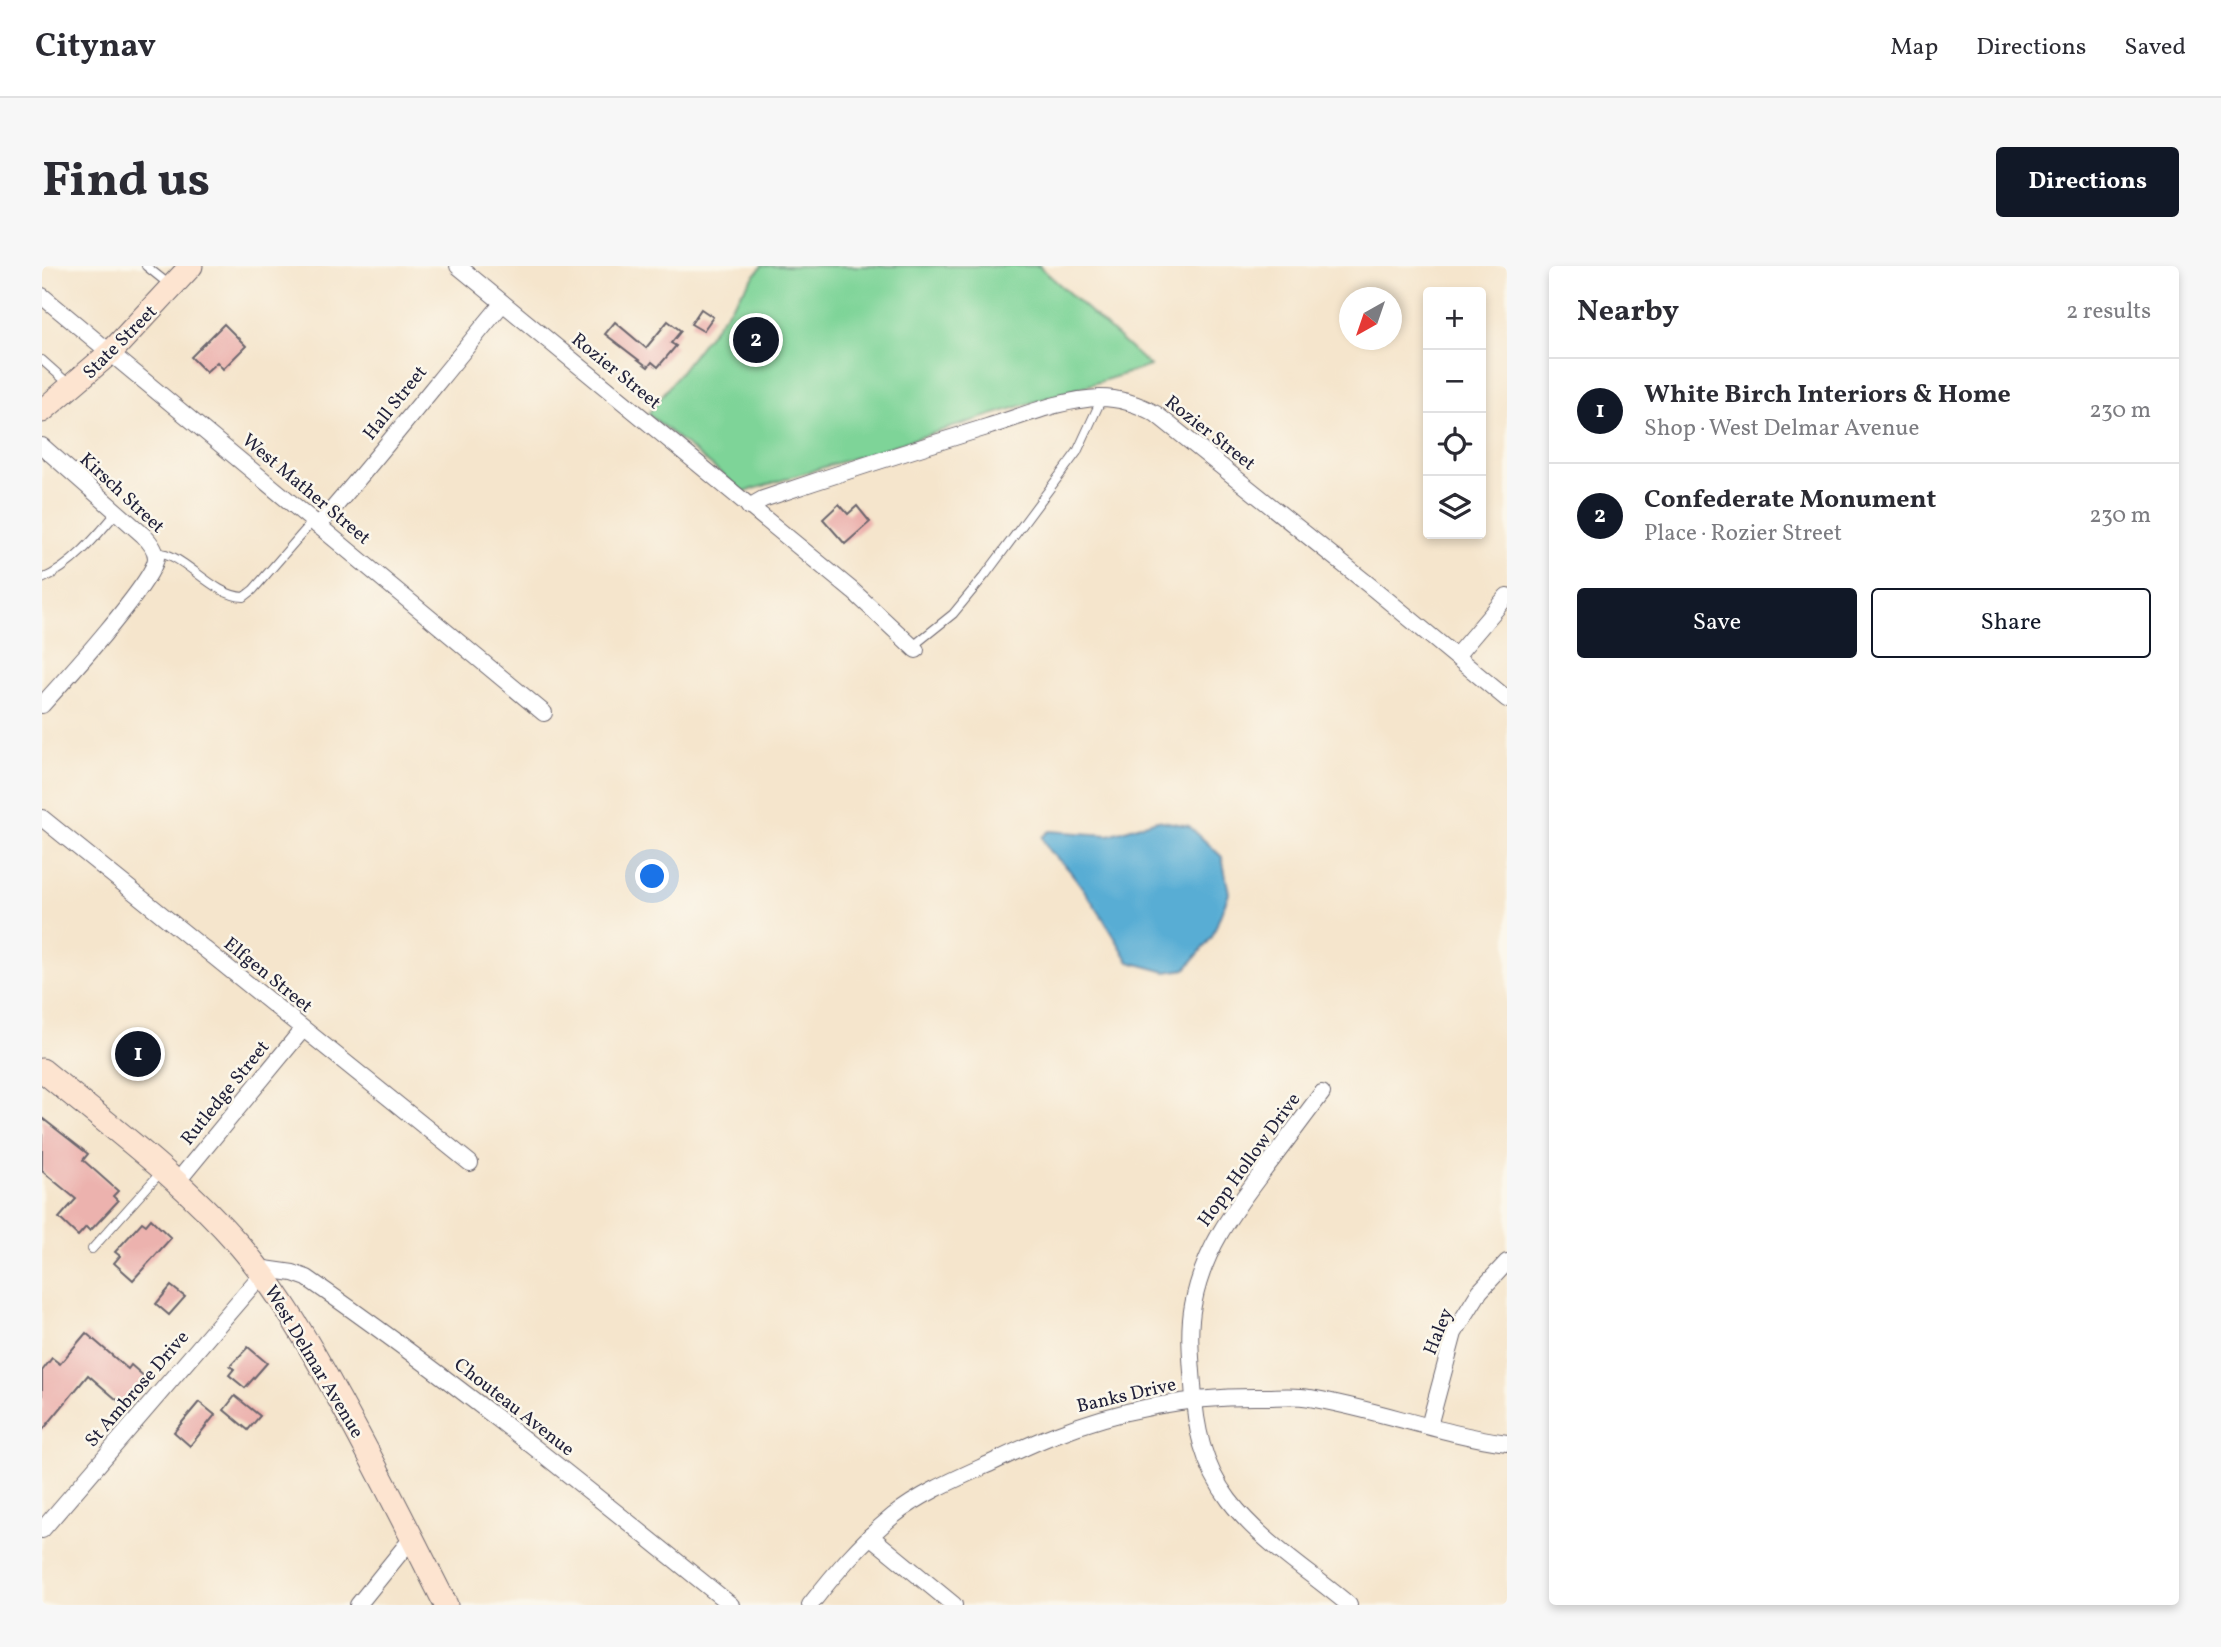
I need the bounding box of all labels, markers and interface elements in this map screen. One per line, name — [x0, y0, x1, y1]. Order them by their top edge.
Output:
text: Citynav — [35, 25, 156, 71]
text: Map — [1890, 31, 1938, 65]
text: Directions — [1976, 31, 2086, 65]
text: Saved — [2124, 31, 2186, 65]
button: Directions — [1996, 147, 2179, 217]
text: Find us — [42, 148, 210, 217]
north arrow — [1339, 287, 1402, 350]
map controls — [1423, 287, 1486, 539]
button: + — [1423, 287, 1486, 350]
text: Nearby — [1577, 291, 1679, 333]
text: 2 results — [2066, 296, 2151, 328]
street label: State Street — [77, 299, 164, 385]
pin: 2 — [733, 314, 779, 366]
street label: Rozier Street — [565, 327, 666, 416]
button: − — [1423, 350, 1486, 413]
street label: Hall Street — [358, 360, 434, 446]
text: White Birch Interiors & Home — [1644, 377, 2011, 413]
street label: Rozier Street — [1159, 390, 1261, 477]
text: 1 — [1595, 395, 1605, 427]
text: 230 m — [2089, 395, 2151, 427]
button: locate — [1423, 413, 1486, 476]
text: Shop · West Delmar Avenue — [1644, 413, 1919, 445]
street label: West Mather Street — [236, 428, 376, 551]
street label: Kirsch Street — [73, 447, 170, 540]
button: layers — [1423, 476, 1486, 539]
text: Confederate Monument — [1644, 482, 1936, 518]
text: 2 — [1594, 500, 1606, 532]
text: 230 m — [2089, 500, 2151, 532]
text: Place · Rozier Street — [1644, 518, 1842, 550]
button: Save — [1577, 588, 1857, 658]
button: Share — [1871, 588, 2151, 658]
your location — [635, 859, 669, 893]
street label: Elfgen Street — [218, 932, 318, 1020]
pin: 1 — [115, 1028, 161, 1080]
street label: Rutledge Street — [175, 1035, 276, 1151]
street label: Hopp Hollow Drive — [1192, 1088, 1307, 1232]
street label: West Delmar Avenue — [257, 1281, 369, 1443]
street label: Haley — [1418, 1304, 1460, 1359]
street label: St Ambrose Drive — [79, 1325, 196, 1453]
street label: Chouteau Avenue — [448, 1352, 579, 1463]
street label: Banks Drive — [1074, 1372, 1179, 1420]

